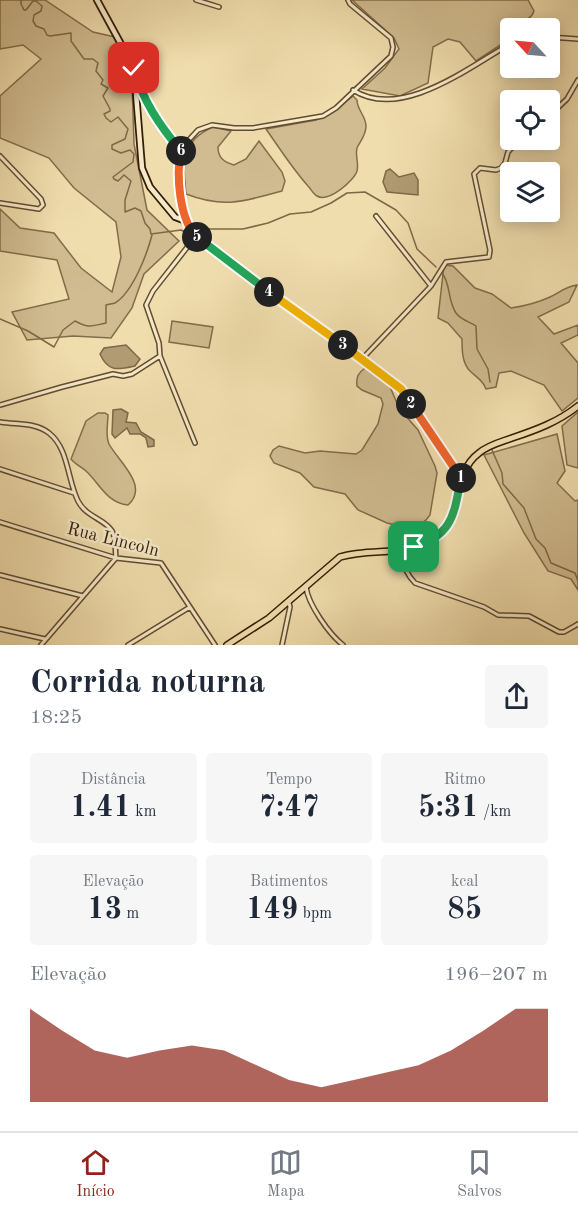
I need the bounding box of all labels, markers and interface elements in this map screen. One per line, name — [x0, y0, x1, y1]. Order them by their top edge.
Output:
north arrow — [500, 18, 560, 78]
map controls — [500, 18, 560, 222]
pin — [108, 42, 159, 93]
icon: check — [117, 51, 150, 84]
button: locate — [500, 90, 560, 150]
pin: 6 — [166, 136, 196, 166]
text: 6 — [176, 143, 186, 159]
button: layers — [500, 162, 560, 222]
pin: 5 — [182, 222, 212, 252]
text: 5 — [192, 229, 202, 245]
pin: 4 — [254, 277, 284, 307]
text: 4 — [264, 284, 274, 300]
pin: 3 — [328, 330, 358, 360]
text: 3 — [338, 337, 348, 353]
pin: 2 — [396, 389, 426, 419]
text: 2 — [406, 396, 416, 412]
pin: 1 — [446, 463, 476, 493]
text: 1 — [456, 470, 466, 486]
street label: Rua Lincoln — [65, 520, 161, 560]
pin — [388, 521, 439, 572]
icon: arrive — [397, 530, 430, 563]
button: share — [485, 665, 548, 728]
text: Corrida noturna — [30, 667, 265, 700]
text: 18:25 — [30, 708, 82, 728]
text: Distância — [81, 772, 146, 788]
text: Tempo — [266, 772, 312, 788]
text: Ritmo — [444, 772, 486, 788]
text: 1.41 — [70, 793, 131, 823]
text: 7:47 — [259, 793, 319, 823]
text: 5:31 — [418, 793, 479, 823]
text: km — [131, 804, 156, 820]
text: /km — [479, 804, 511, 820]
text: Elevação — [83, 874, 144, 890]
text: Batimentos — [250, 874, 328, 890]
text: kcal — [451, 874, 478, 890]
text: 13 — [87, 895, 122, 925]
text: 149 — [246, 895, 298, 925]
text: 85 — [447, 895, 482, 925]
text: m — [122, 906, 139, 922]
text: bpm — [298, 906, 332, 922]
text: Elevação — [30, 965, 107, 985]
text: 196–207 m — [445, 965, 548, 985]
tab: Início — [76, 1146, 115, 1202]
tab: Mapa — [267, 1146, 305, 1202]
tab: Salvos — [457, 1146, 502, 1202]

